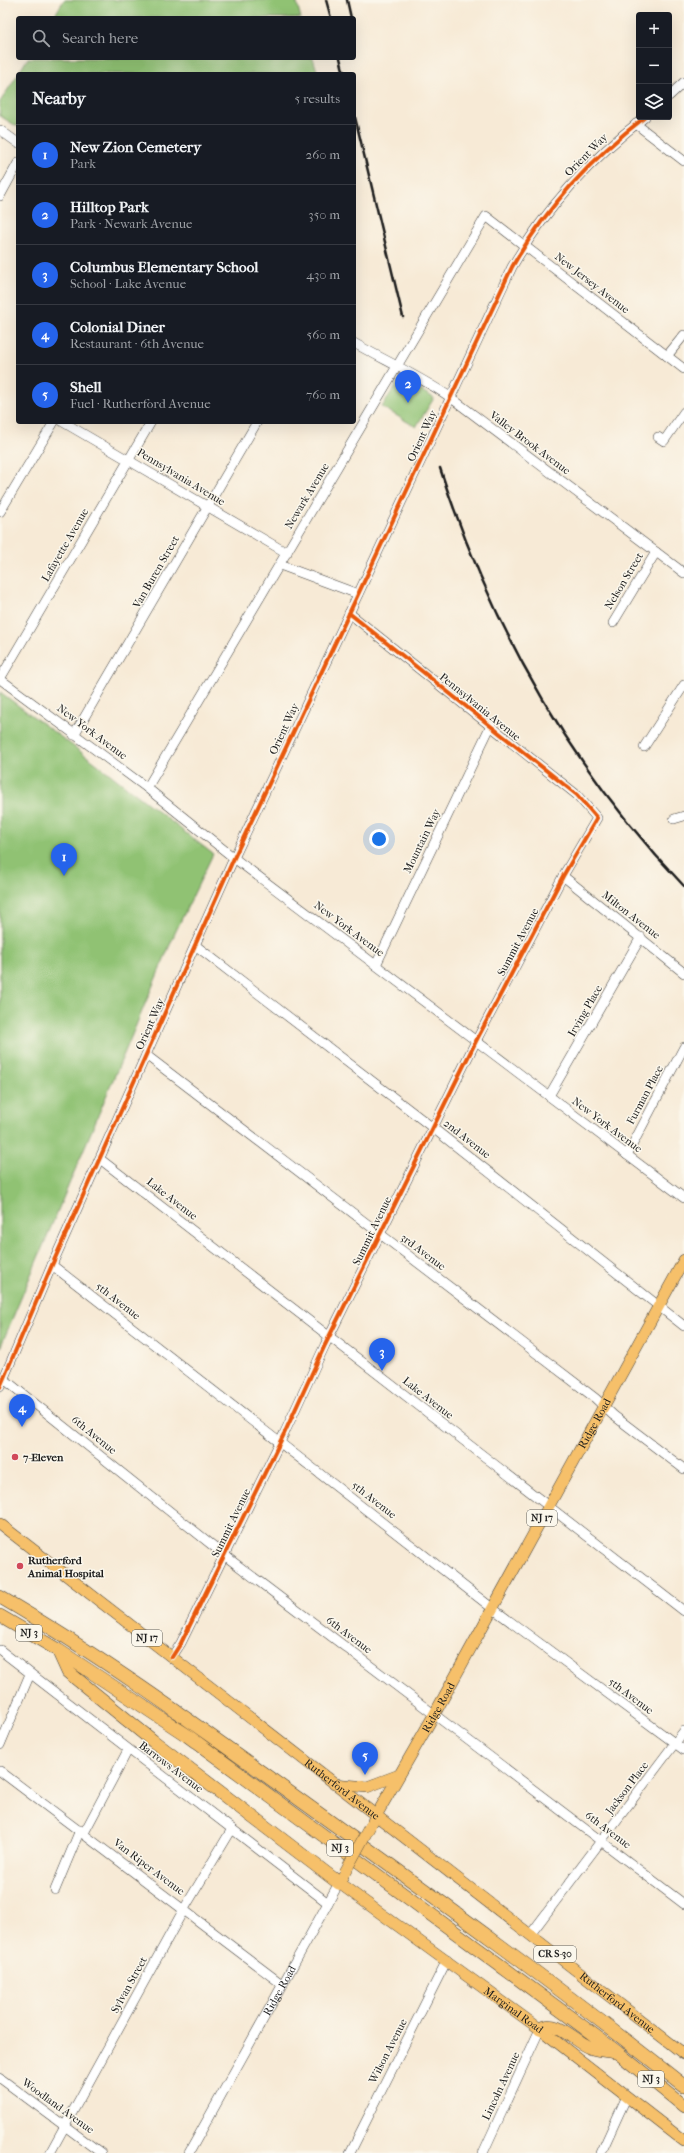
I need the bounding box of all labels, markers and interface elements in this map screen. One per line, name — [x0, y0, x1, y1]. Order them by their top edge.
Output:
map controls — [636, 12, 672, 120]
button: + — [636, 12, 672, 48]
search box — [16, 16, 356, 60]
icon: search — [30, 27, 52, 49]
text: Search here — [62, 29, 138, 47]
button: − — [636, 48, 672, 84]
button: layers — [636, 84, 672, 120]
text: Nearby — [32, 88, 86, 108]
text: 5 results — [295, 91, 340, 106]
street label: Orient Way — [562, 130, 611, 179]
text: New Zion Cemetery — [70, 138, 201, 156]
text: 1 — [43, 147, 47, 162]
text: 260 m — [306, 147, 340, 162]
text: Park — [70, 156, 96, 171]
text: Hilltop Park — [70, 198, 149, 216]
text: 2 — [42, 207, 48, 222]
text: 350 m — [308, 207, 340, 222]
text: Park · Newark Avenue — [70, 216, 192, 231]
street label: New Jersey Avenue — [552, 250, 632, 317]
text: Columbus Elementary School — [70, 258, 258, 276]
text: 3 — [42, 267, 48, 282]
text: 430 m — [306, 267, 340, 282]
text: School · Lake Avenue — [70, 276, 186, 291]
text: Colonial Diner — [70, 318, 165, 336]
text: 4 — [41, 327, 49, 342]
text: 560 m — [307, 327, 340, 342]
text: Restaurant · 6th Avenue — [70, 336, 204, 351]
pin: 2 — [395, 370, 421, 403]
text: Shell — [70, 378, 102, 396]
text: 5 — [42, 387, 48, 402]
text: 760 m — [306, 387, 340, 402]
text: Fuel · Rutherford Avenue — [70, 396, 211, 411]
street label: Orient Way — [404, 407, 440, 464]
street label: Valley Brook Avenue — [486, 408, 573, 478]
street label: Pennsylvania Avenue — [135, 446, 228, 509]
street label: Newark Avenue — [282, 460, 332, 531]
street label: Lafayette Avenue — [39, 506, 92, 584]
street label: Van Buren Street — [129, 533, 182, 611]
street label: Nelson Street — [602, 550, 646, 612]
street label: Pennsylvania Avenue — [437, 670, 524, 744]
street label: Orient Way — [266, 700, 302, 757]
street label: New York Avenue — [54, 701, 130, 763]
street label: Mountain Way — [401, 806, 444, 875]
your location — [369, 829, 389, 849]
pin: 1 — [51, 843, 77, 876]
street label: Milton Avenue — [599, 888, 663, 942]
street label: New York Avenue — [311, 898, 387, 960]
street label: Summit Avenue — [495, 905, 542, 978]
street label: Irving Place — [565, 982, 605, 1039]
street label: Orient Way — [133, 995, 168, 1052]
street label: Furman Place — [624, 1063, 666, 1127]
street label: New York Avenue — [569, 1094, 645, 1156]
street label: 2nd Avenue — [441, 1117, 493, 1162]
street label: Lake Avenue — [144, 1175, 200, 1223]
street label: Summit Avenue — [350, 1194, 395, 1268]
street label: 3rd Avenue — [398, 1231, 448, 1273]
street label: 5th Avenue — [93, 1280, 143, 1323]
pin: 3 — [369, 1338, 395, 1371]
street label: Lake Avenue — [400, 1374, 456, 1422]
pin: 4 — [9, 1394, 35, 1427]
street label: Ridge Road — [575, 1395, 614, 1451]
street label: 6th Avenue — [69, 1413, 119, 1457]
place label: 7-Eleven — [22, 1451, 64, 1464]
marker: 7-Eleven — [10, 1452, 20, 1462]
street label: 5th Avenue — [349, 1479, 399, 1522]
street label: Summit Avenue — [209, 1486, 254, 1560]
road number: NJ 17 — [527, 1510, 557, 1526]
place label: Rutherford Animal Hospital — [27, 1554, 105, 1580]
marker: Rutherford Animal Hospital — [15, 1561, 25, 1571]
street label: 6th Avenue — [324, 1614, 375, 1657]
road number: NJ 3 — [16, 1625, 42, 1641]
road number: NJ 17 — [132, 1630, 162, 1646]
street label: 5th Avenue — [606, 1675, 656, 1717]
street label: Ridge Road — [419, 1679, 458, 1735]
street label: Barrows Avenue — [136, 1739, 206, 1796]
pin: 5 — [352, 1742, 378, 1775]
street label: Rutherford Avenue — [302, 1756, 383, 1823]
street label: Jackson Place — [602, 1759, 651, 1818]
street label: 6th Avenue — [583, 1809, 634, 1852]
street label: Van Riper Avenue — [110, 1835, 187, 1898]
road number: NJ 3 — [327, 1840, 353, 1856]
road number: CR S-30 — [534, 1946, 576, 1962]
street label: Sylvan Street — [108, 1954, 150, 2015]
street label: Ridge Road — [260, 1962, 299, 2018]
street label: Rutherford Avenue — [577, 1969, 658, 2036]
street label: Marginal Road — [481, 1984, 547, 2036]
street label: Wilson Avenue — [366, 2016, 410, 2086]
street label: Lincoln Avenue — [480, 2049, 523, 2122]
road number: NJ 3 — [638, 2071, 664, 2087]
street label: Woodland Avenue — [19, 2075, 97, 2137]

